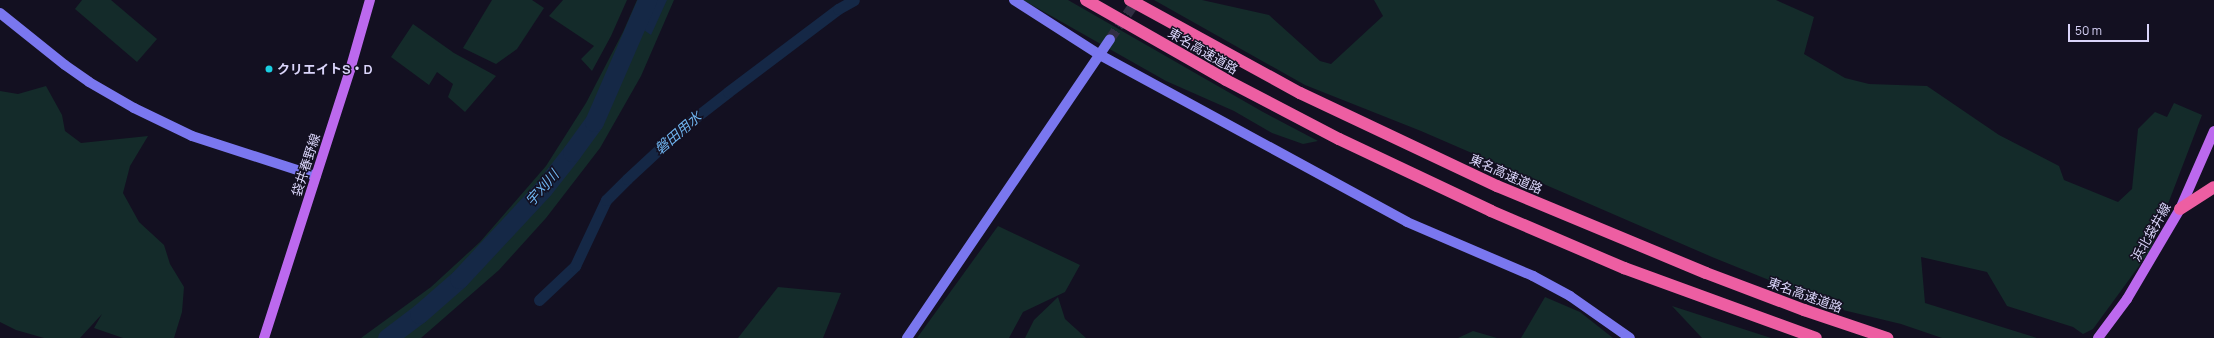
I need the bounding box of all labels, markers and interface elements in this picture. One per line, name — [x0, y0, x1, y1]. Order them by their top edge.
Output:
scale bar — [2070, 16, 2151, 42]
text: 50 m — [2075, 22, 2102, 39]
street label: 東名高速道路 — [1165, 25, 1241, 77]
place label: クリエイトS・D — [277, 61, 373, 77]
marker: クリエイトS・D — [264, 64, 274, 74]
water label: 磐田用水 — [651, 108, 705, 158]
street label: 袋井春野線 — [289, 132, 323, 198]
street label: 東名高速道路 — [1467, 151, 1545, 197]
water label: 宇刈川 — [522, 167, 562, 209]
street label: 浜北袋井線 — [2128, 200, 2174, 264]
street label: 東名高速道路 — [1766, 274, 1844, 316]

